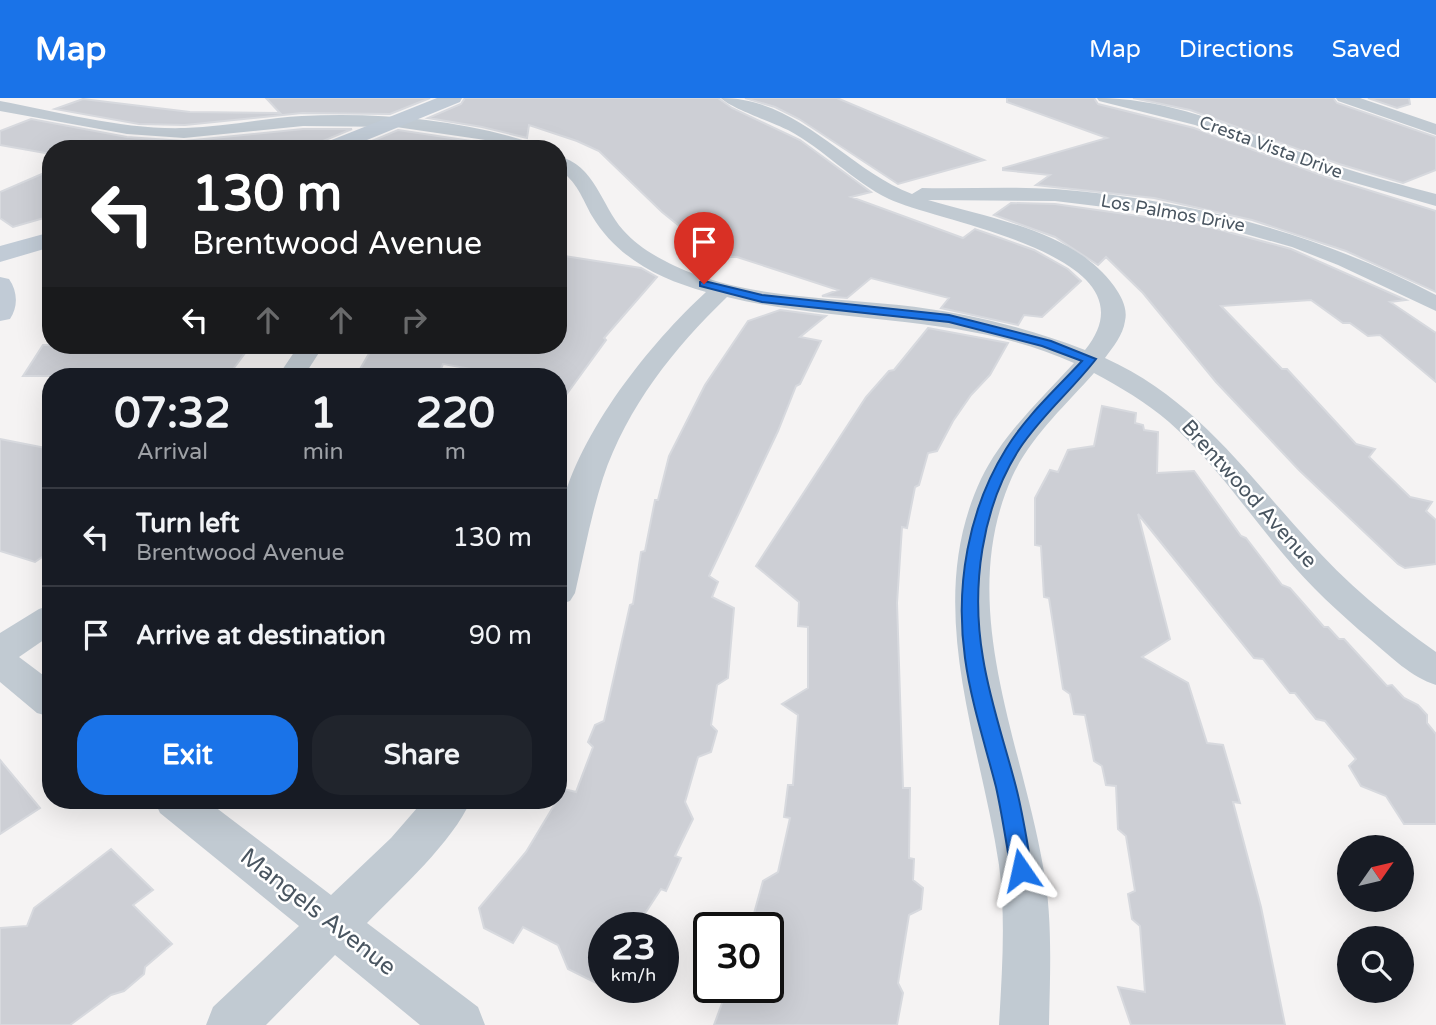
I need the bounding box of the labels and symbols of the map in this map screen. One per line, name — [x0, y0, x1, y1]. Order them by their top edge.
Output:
street label: Cresta Vista Drive — [1196, 111, 1346, 183]
street label: Los Palmos Drive — [1099, 189, 1247, 237]
pin — [674, 212, 734, 284]
street label: Brentwood Avenue — [1176, 415, 1322, 573]
position arrow — [984, 833, 1058, 907]
north arrow — [1337, 835, 1414, 912]
street label: Mangels Avenue — [234, 842, 402, 982]
speed limit sign: 30 — [693, 912, 784, 1003]

